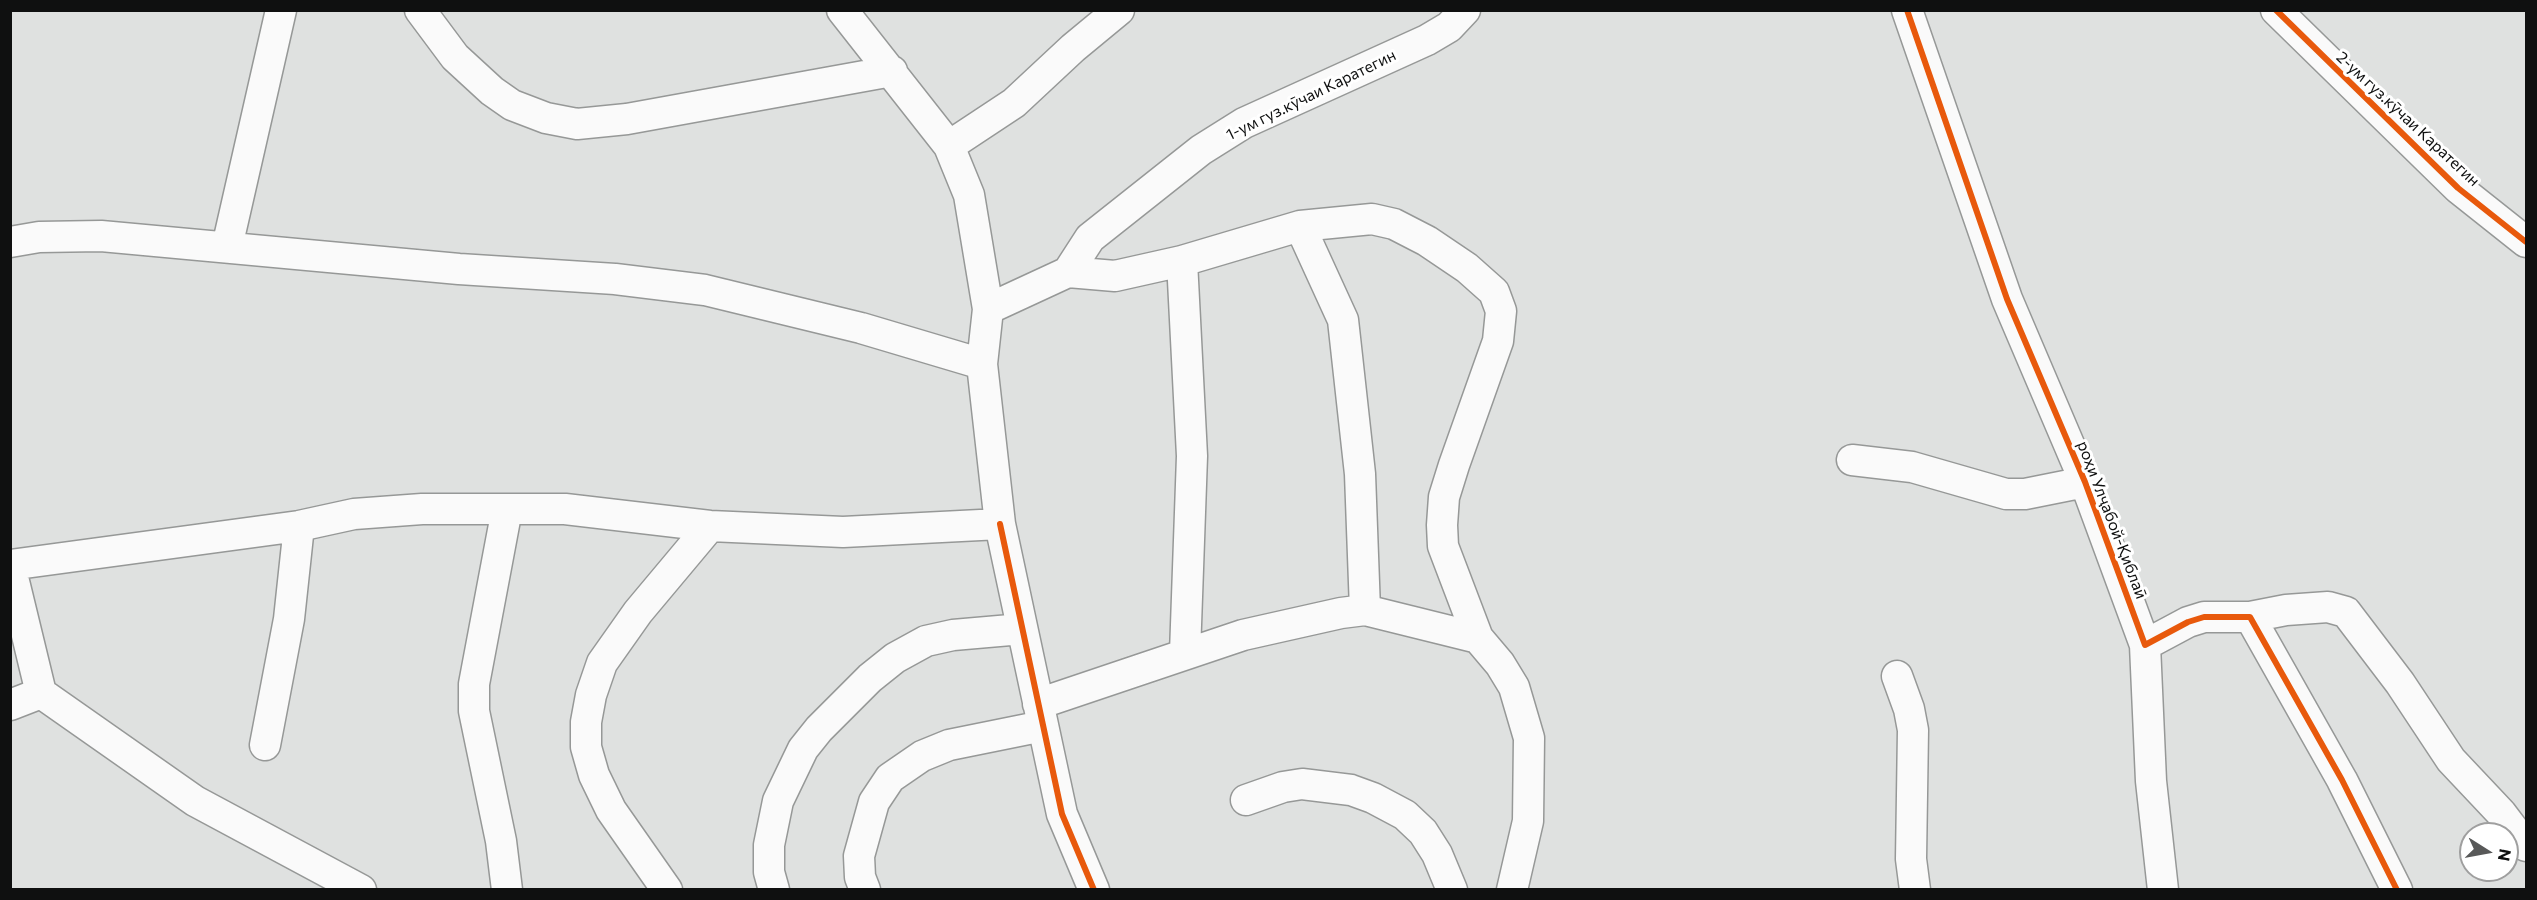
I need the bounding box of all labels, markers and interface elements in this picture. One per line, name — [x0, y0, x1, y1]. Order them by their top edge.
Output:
street label: 1-ум гуз.кӯчаи Каратегин — [1223, 45, 1399, 145]
street label: 2-ум гуз.кӯчаи Каратегин — [2332, 48, 2484, 190]
street label: роҳи Улҷабой-Қиблаӣ — [2073, 438, 2151, 602]
north arrow — [2459, 822, 2519, 882]
text: N — [2495, 847, 2516, 863]

